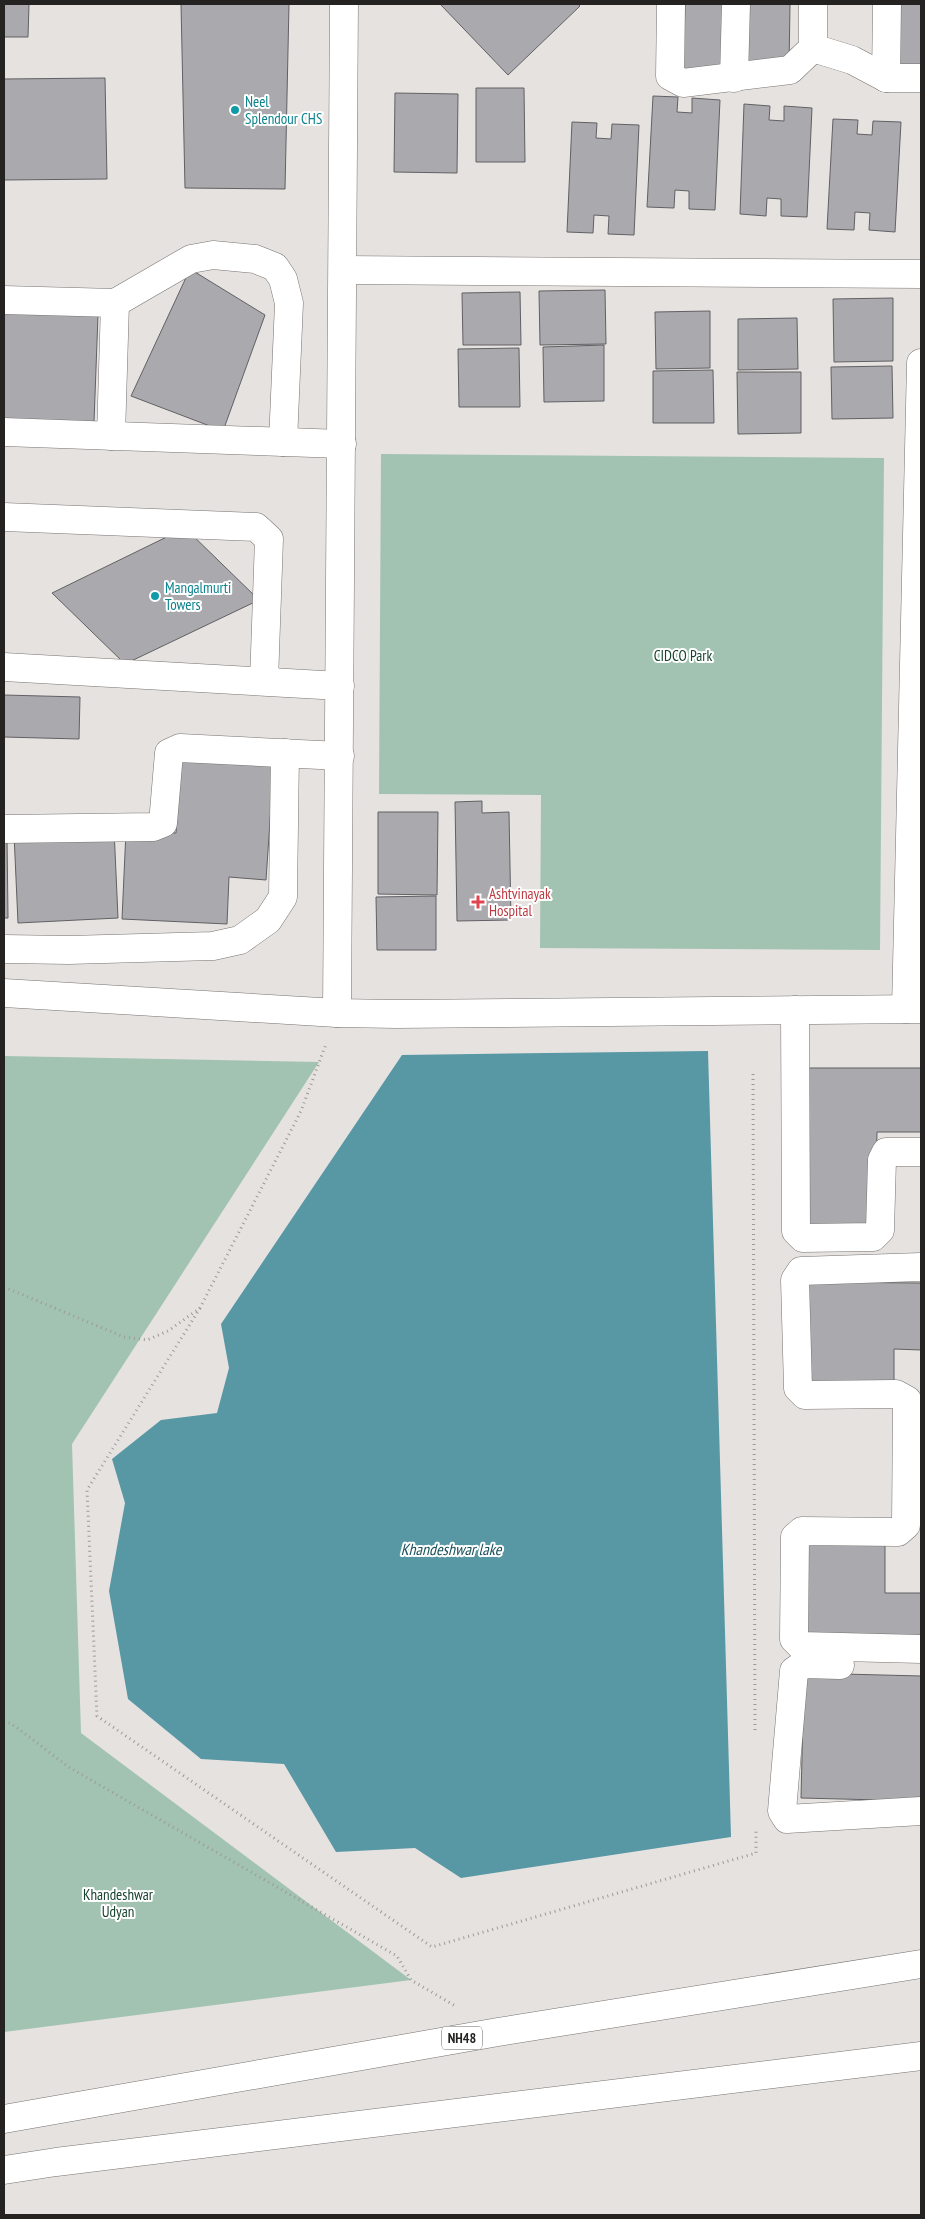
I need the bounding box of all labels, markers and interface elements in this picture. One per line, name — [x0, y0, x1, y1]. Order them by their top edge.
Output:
place label: Neel Splendour CHS — [245, 92, 322, 128]
marker: Neel Splendour CHS — [229, 104, 241, 116]
place label: Mangalmurti Towers — [165, 578, 231, 614]
marker: Mangalmurti Towers — [149, 590, 161, 602]
park label: CIDCO Park — [654, 646, 712, 665]
place label: Ashtvinayak Hospital — [489, 884, 551, 920]
marker: Ashtvinayak Hospital — [471, 895, 485, 909]
water label: Khandeshwar lake — [401, 1539, 503, 1559]
park label: Khandeshwar Udyan — [83, 1885, 154, 1921]
road number: NH48 — [442, 2026, 482, 2050]

